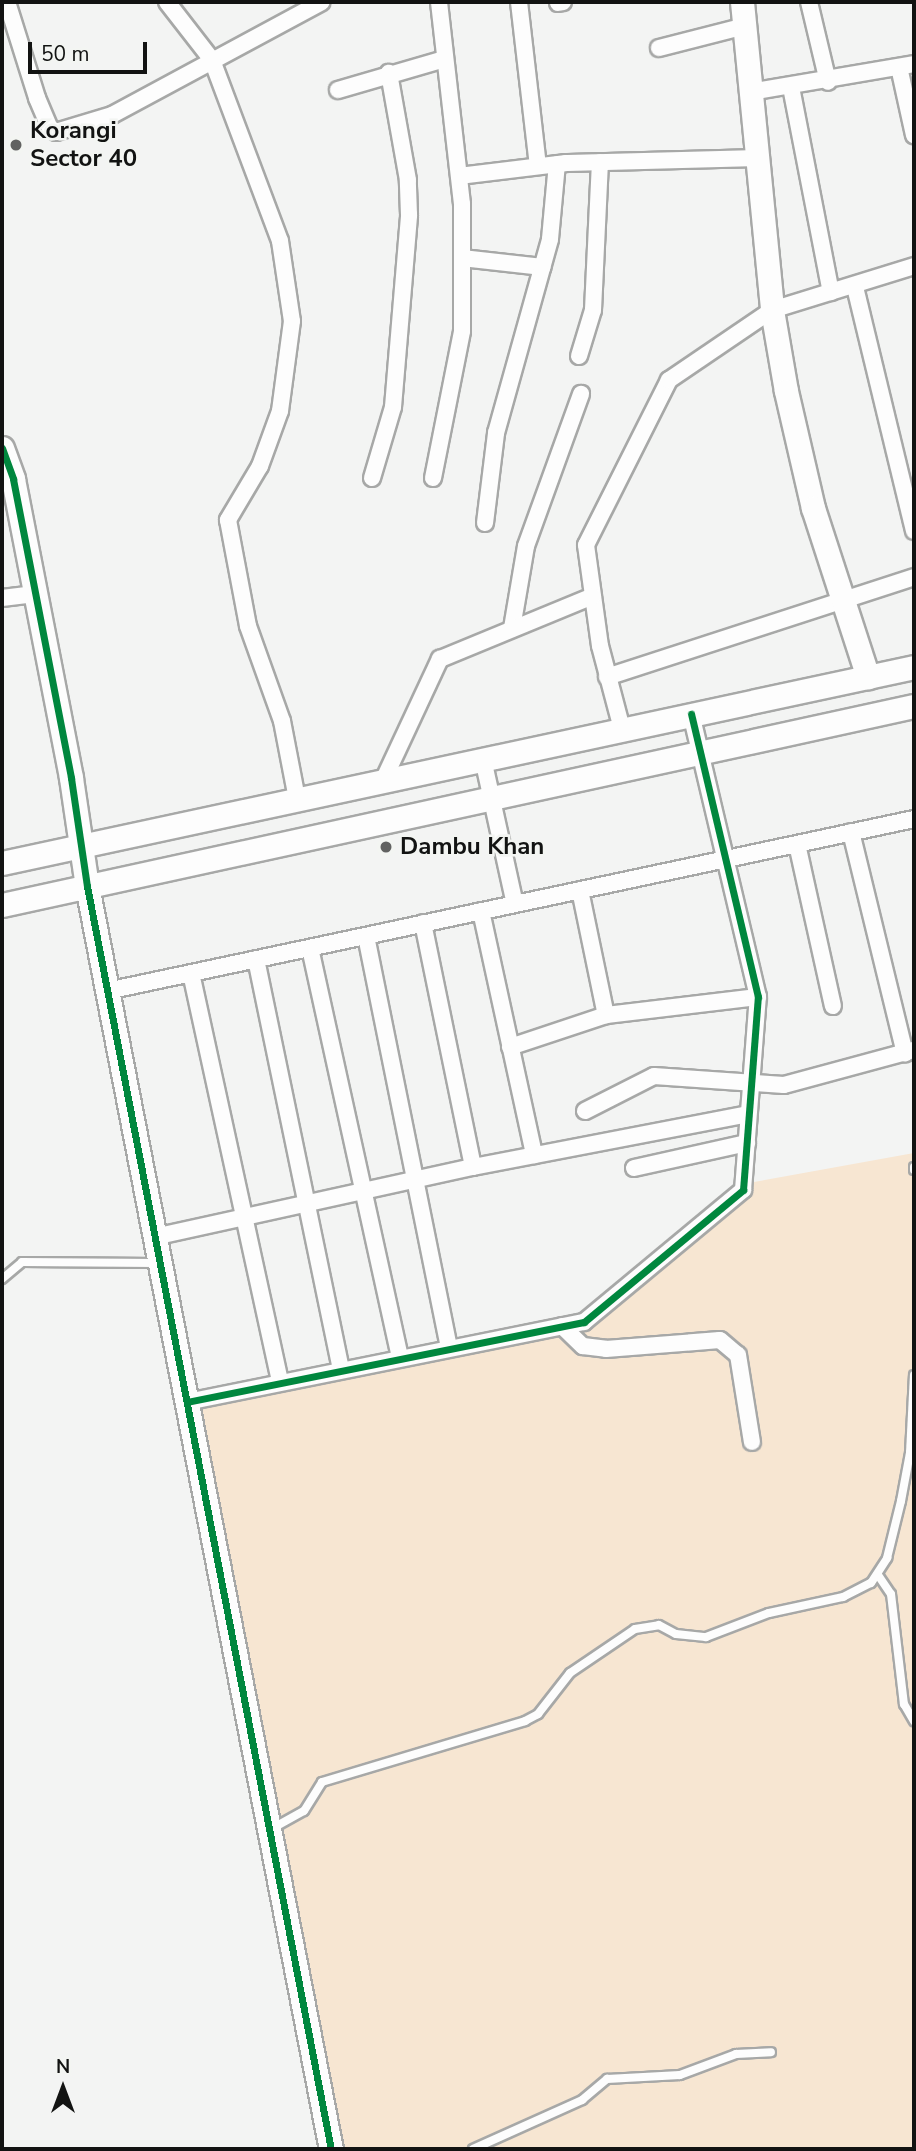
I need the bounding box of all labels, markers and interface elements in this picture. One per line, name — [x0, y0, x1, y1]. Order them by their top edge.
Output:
scale bar — [32, 28, 150, 72]
text: 50 m — [41, 40, 90, 68]
place label: Korangi Sector 40 — [30, 117, 137, 173]
marker: Korangi Sector 40 — [8, 137, 24, 153]
place label: Dambu Khan — [400, 833, 544, 861]
marker: Dambu Khan — [378, 839, 394, 855]
north arrow — [28, 2053, 98, 2123]
text: N — [56, 2054, 70, 2080]

